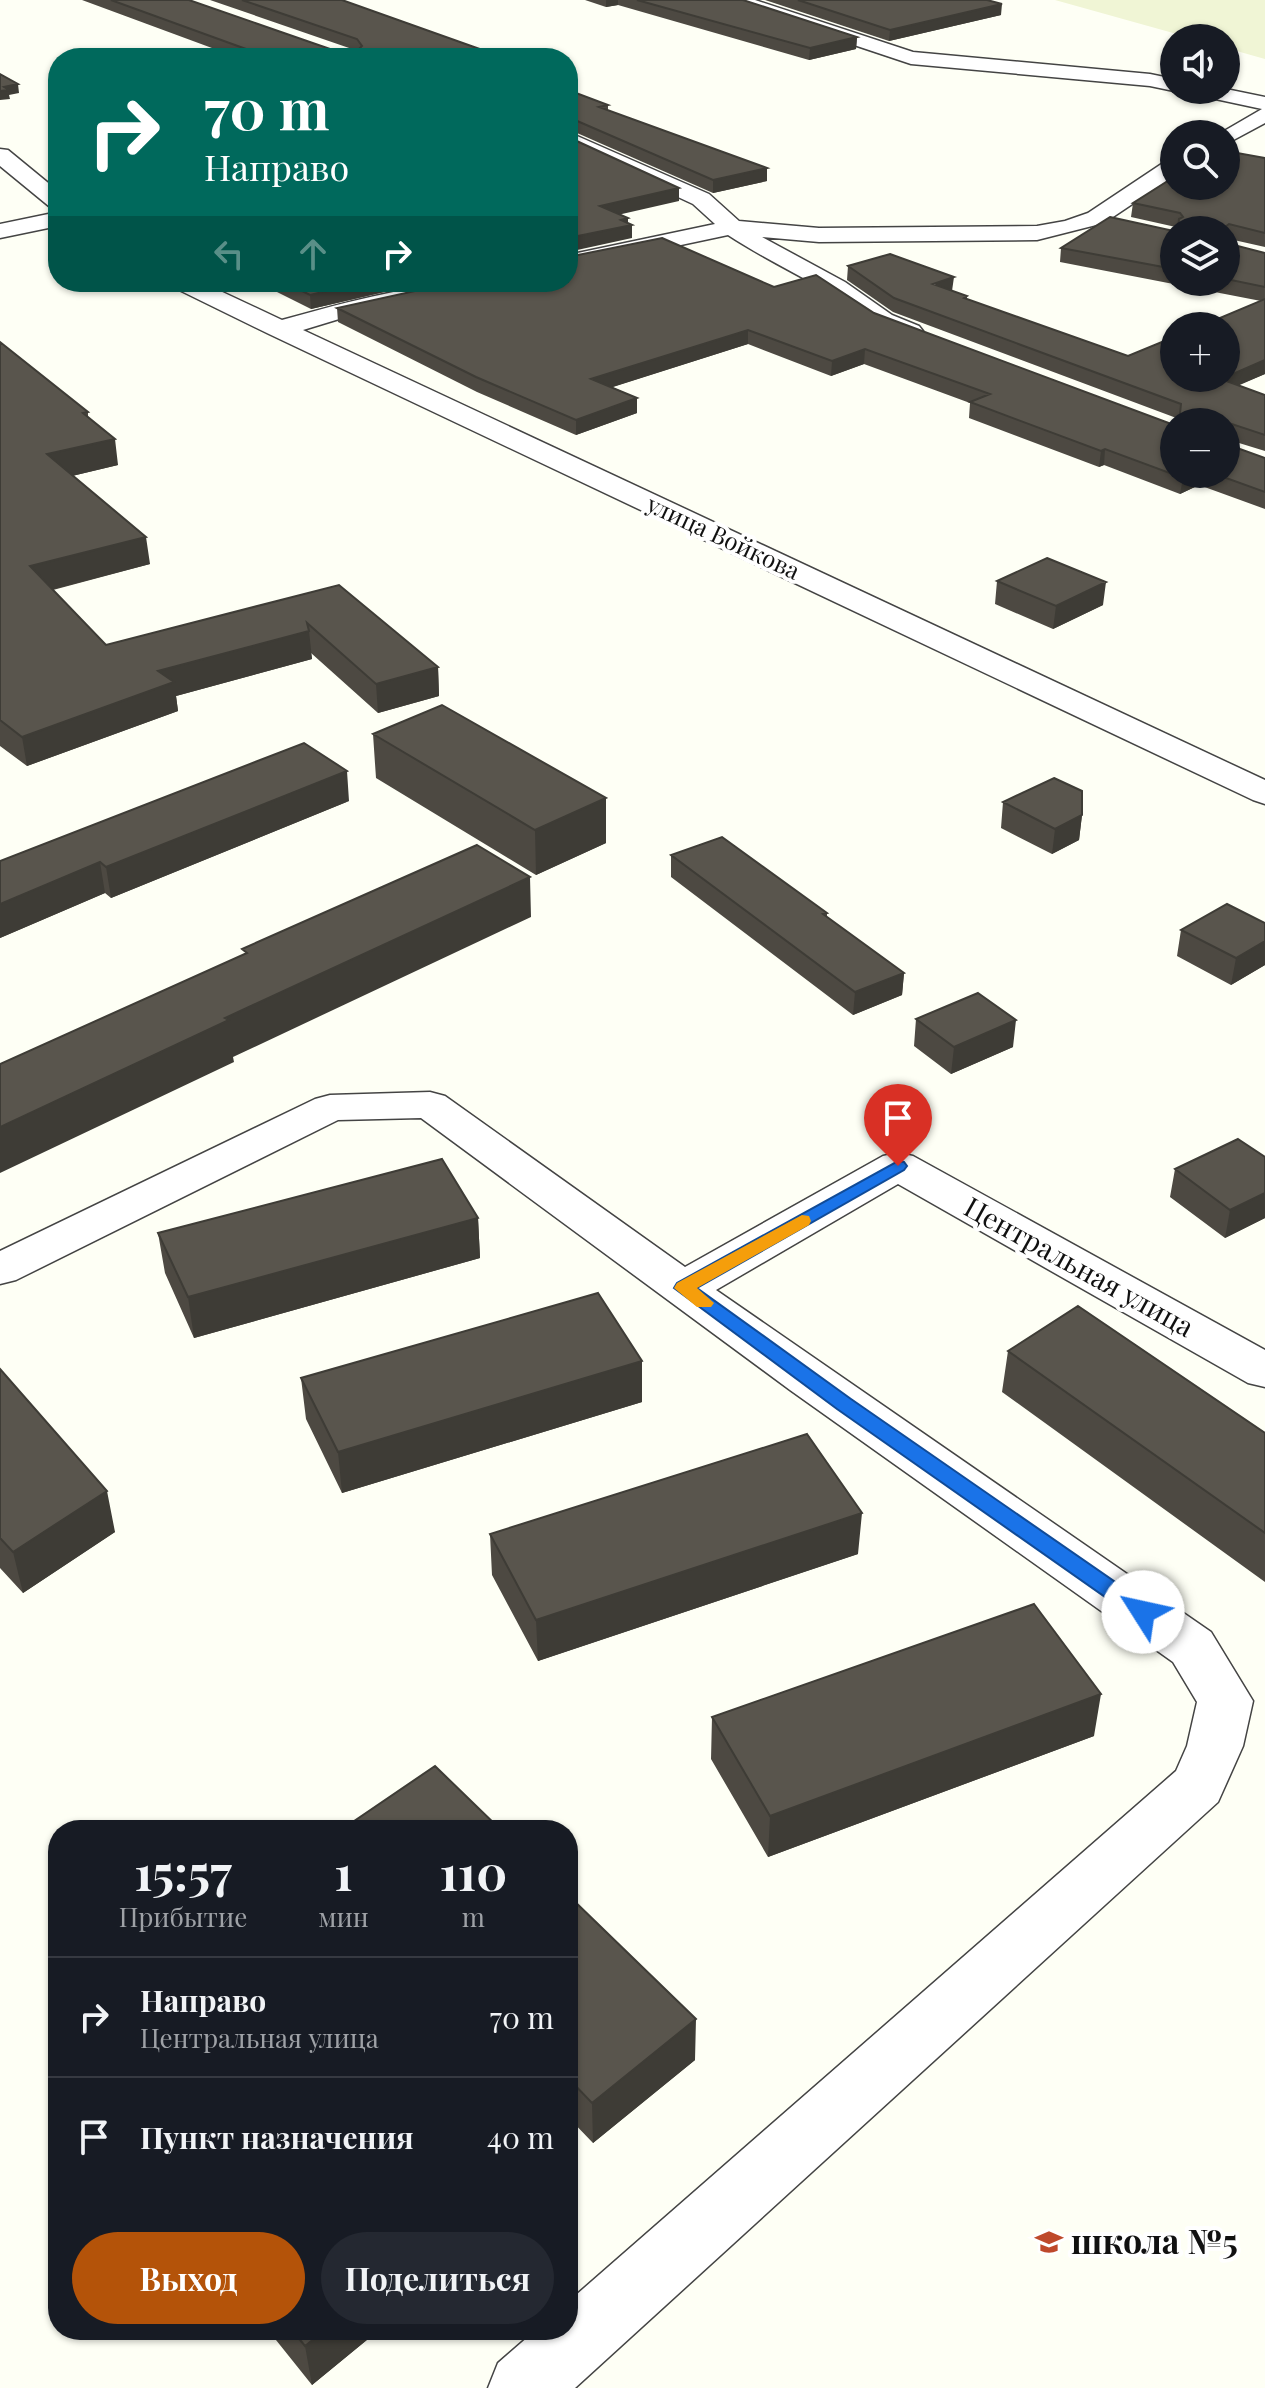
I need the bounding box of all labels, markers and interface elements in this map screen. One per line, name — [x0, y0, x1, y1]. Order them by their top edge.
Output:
map controls — [1160, 24, 1240, 488]
button: sound — [1160, 24, 1240, 104]
text: 70 m — [204, 70, 329, 145]
icon: right — [72, 80, 176, 184]
button: search — [1160, 120, 1240, 200]
text: Направо — [204, 142, 349, 190]
button: layers — [1160, 216, 1240, 296]
icon: left — [207, 232, 251, 276]
icon: ahead — [291, 232, 335, 276]
icon: right — [375, 232, 419, 276]
button: + — [1160, 312, 1240, 392]
button: − — [1160, 408, 1240, 488]
street label: улица Войкова — [641, 486, 806, 586]
pin — [864, 1084, 932, 1166]
icon: arrive — [876, 1096, 920, 1140]
street label: Центральная улица — [958, 1187, 1201, 1344]
position arrow — [1101, 1570, 1185, 1654]
text: 15:57 — [134, 1839, 232, 1903]
text: 1 — [334, 1839, 353, 1903]
text: 110 — [439, 1839, 507, 1903]
text: Прибытие — [119, 1899, 247, 1934]
text: мин — [318, 1899, 369, 1934]
text: m — [462, 1899, 485, 1934]
text: Направо — [140, 1980, 266, 2020]
icon: right — [72, 1995, 116, 2039]
text: 70 m — [490, 1997, 554, 2037]
text: Центральная улица — [140, 2020, 379, 2055]
icon: arrive — [72, 2115, 116, 2159]
text: Пункт назначения — [140, 2117, 414, 2157]
text: 40 m — [487, 2117, 554, 2157]
place label: школа №5 — [1071, 2217, 1238, 2263]
school or university icon: школа №5 — [1034, 2227, 1064, 2257]
button: Выход — [72, 2232, 305, 2324]
button: Поделиться — [321, 2232, 554, 2324]

